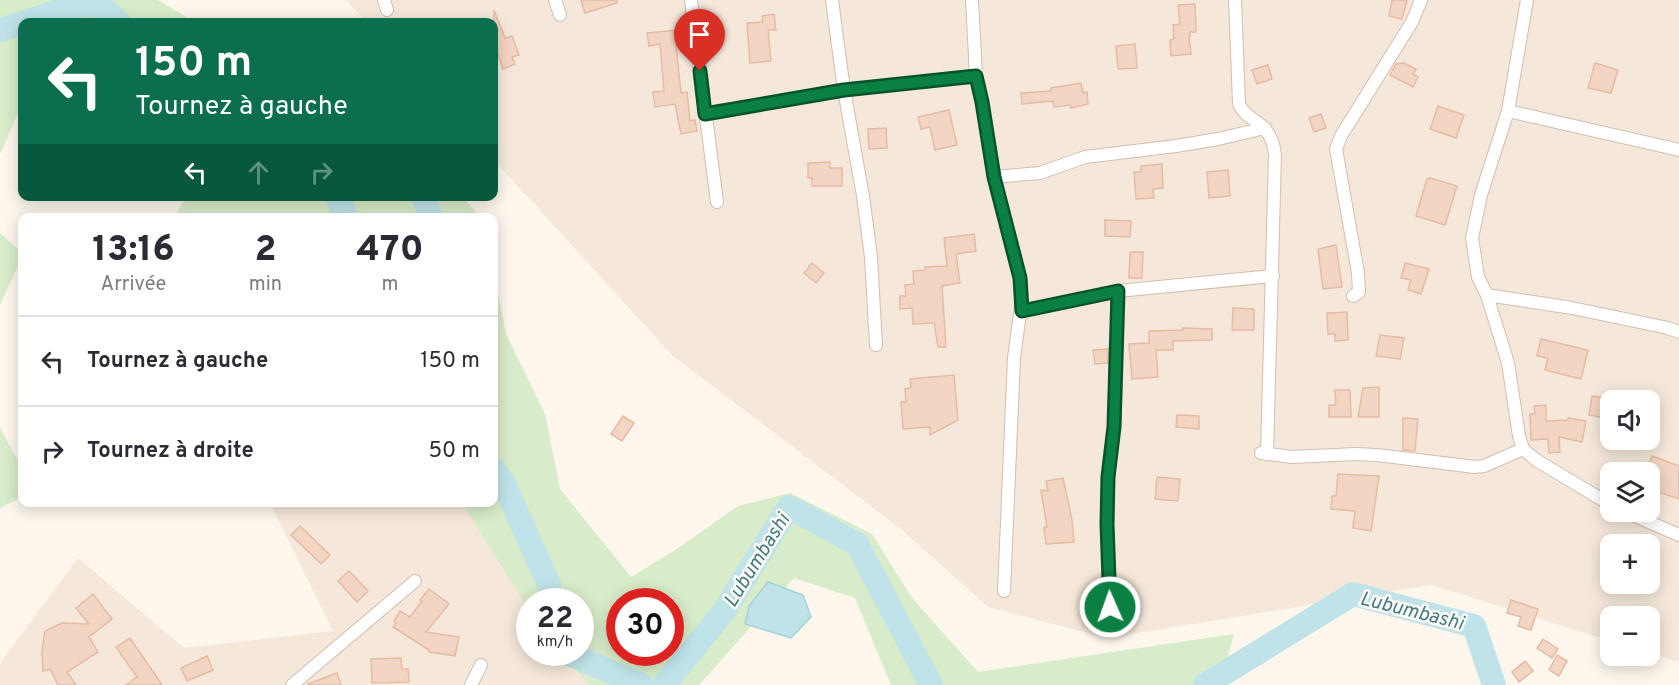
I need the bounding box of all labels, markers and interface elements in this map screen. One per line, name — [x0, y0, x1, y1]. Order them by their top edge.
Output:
pin — [674, 9, 725, 71]
icon: arrive — [683, 18, 716, 51]
text: 150 m — [135, 38, 252, 91]
icon: left — [36, 42, 114, 120]
text: Tournez à gauche — [135, 90, 348, 124]
icon: left — [179, 156, 212, 189]
icon: ahead — [242, 156, 275, 189]
icon: right — [305, 156, 338, 189]
text: 13:16 — [92, 228, 175, 274]
text: 2 — [254, 228, 276, 274]
text: 470 — [356, 228, 424, 274]
text: Arrivée — [101, 272, 166, 298]
text: min — [249, 272, 282, 298]
text: m — [382, 272, 399, 298]
icon: left — [36, 345, 69, 378]
text: Tournez à gauche — [87, 348, 268, 375]
text: 150 m — [420, 348, 480, 375]
map controls — [1600, 390, 1660, 666]
button: sound — [1600, 390, 1660, 450]
icon: right — [36, 435, 69, 468]
text: Tournez à droite — [87, 438, 254, 465]
text: 50 m — [428, 438, 480, 465]
button: layers — [1600, 462, 1660, 522]
water label: Lubumbashi — [719, 508, 797, 613]
button: + — [1600, 534, 1660, 594]
position arrow — [1078, 575, 1142, 639]
water label: Lubumbashi — [1357, 587, 1467, 638]
speed limit sign: 30 — [606, 588, 684, 666]
text: 22 — [537, 601, 573, 638]
button: − — [1600, 606, 1660, 666]
text: km/h — [537, 633, 573, 652]

